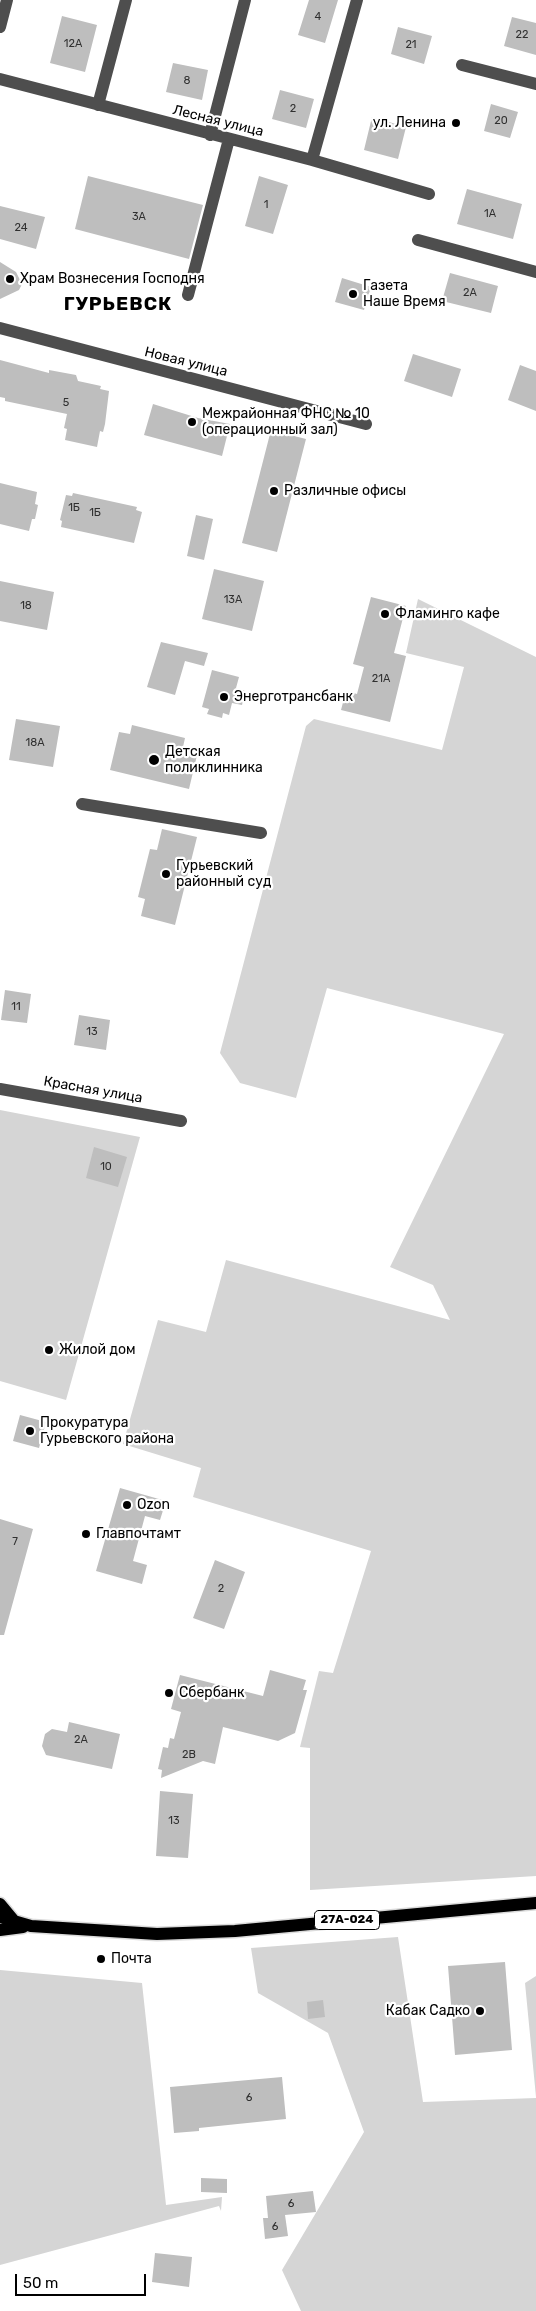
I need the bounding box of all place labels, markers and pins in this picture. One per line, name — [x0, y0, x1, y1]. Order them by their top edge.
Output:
place label: ул. Ленина — [373, 115, 446, 131]
marker: ул. Ленина — [450, 117, 462, 129]
place label: Храм Вознесения Господня — [20, 271, 205, 287]
marker: Храм Вознесения Господня — [4, 273, 16, 285]
place label: Газета Наше Время — [363, 278, 446, 310]
marker: Газета Наше Время — [347, 288, 359, 300]
place label: Межрайонная ФНС № 10 (операционный зал) — [202, 406, 370, 438]
marker: Межрайонная ФНС № 10 (операционный зал) — [186, 416, 198, 428]
place label: Различные офисы — [284, 483, 406, 499]
marker: Различные офисы — [268, 485, 280, 497]
place label: Фламинго кафе — [395, 606, 500, 622]
marker: Фламинго кафе — [379, 608, 391, 620]
place label: Энерготрансбанк — [234, 689, 353, 705]
marker: Энерготрансбанк — [218, 691, 230, 703]
place label: Детская поликлинника — [165, 744, 263, 776]
marker: Детская поликлинника — [147, 753, 161, 767]
place label: Гурьевский районный суд — [176, 858, 271, 890]
marker: Гурьевский районный суд — [160, 868, 172, 880]
place label: Жилой дом — [59, 1342, 135, 1358]
marker: Жилой дом — [43, 1344, 55, 1356]
place label: Прокуратура Гурьевского района — [40, 1415, 174, 1448]
marker: Прокуратура Гурьевского района — [24, 1425, 36, 1437]
place label: Ozon — [137, 1497, 170, 1513]
marker: Ozon — [121, 1499, 133, 1511]
place label: Главпочтамт — [96, 1526, 181, 1542]
marker: Главпочтамт — [80, 1528, 92, 1540]
place label: Сбербанк — [179, 1685, 245, 1701]
marker: Сбербанк — [163, 1687, 175, 1699]
place label: Почта — [111, 1951, 152, 1967]
marker: Почта — [95, 1953, 107, 1965]
place label: Кабак Садко — [386, 2003, 470, 2019]
marker: Кабак Садко — [474, 2005, 486, 2017]

